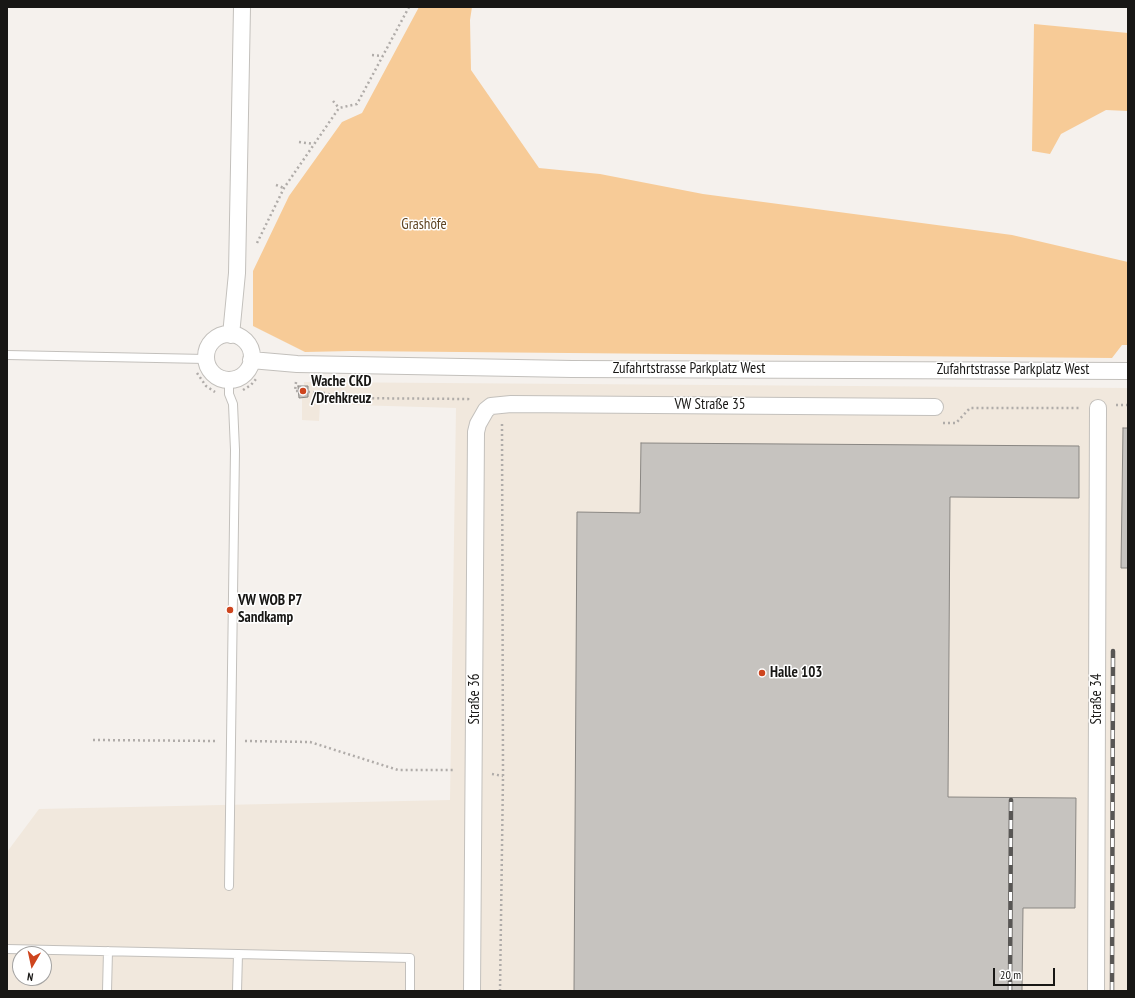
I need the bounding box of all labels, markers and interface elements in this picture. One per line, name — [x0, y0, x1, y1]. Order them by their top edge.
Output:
park label: Grashöfe — [401, 216, 447, 234]
street label: Zufahrtstrasse Parkplatz West — [613, 360, 765, 378]
street label: Zufahrtstrasse Parkplatz West — [937, 361, 1089, 379]
place label: Wache CKD /Drehkreuz — [311, 373, 371, 408]
marker: Wache CKD /Drehkreuz — [298, 386, 308, 396]
street label: VW Straße 35 — [675, 396, 745, 414]
place label: VW WOB P7 Sandkamp — [238, 592, 302, 627]
marker: VW WOB P7 Sandkamp — [225, 605, 235, 615]
place label: Halle 103 — [770, 664, 822, 682]
marker: Halle 103 — [757, 668, 767, 678]
street label: Straße 36 — [466, 674, 484, 724]
street label: Straße 34 — [1088, 674, 1106, 724]
north arrow — [12, 946, 52, 986]
scale bar — [995, 960, 1057, 986]
text: 20 m — [1000, 967, 1021, 982]
text: N — [26, 969, 34, 984]

